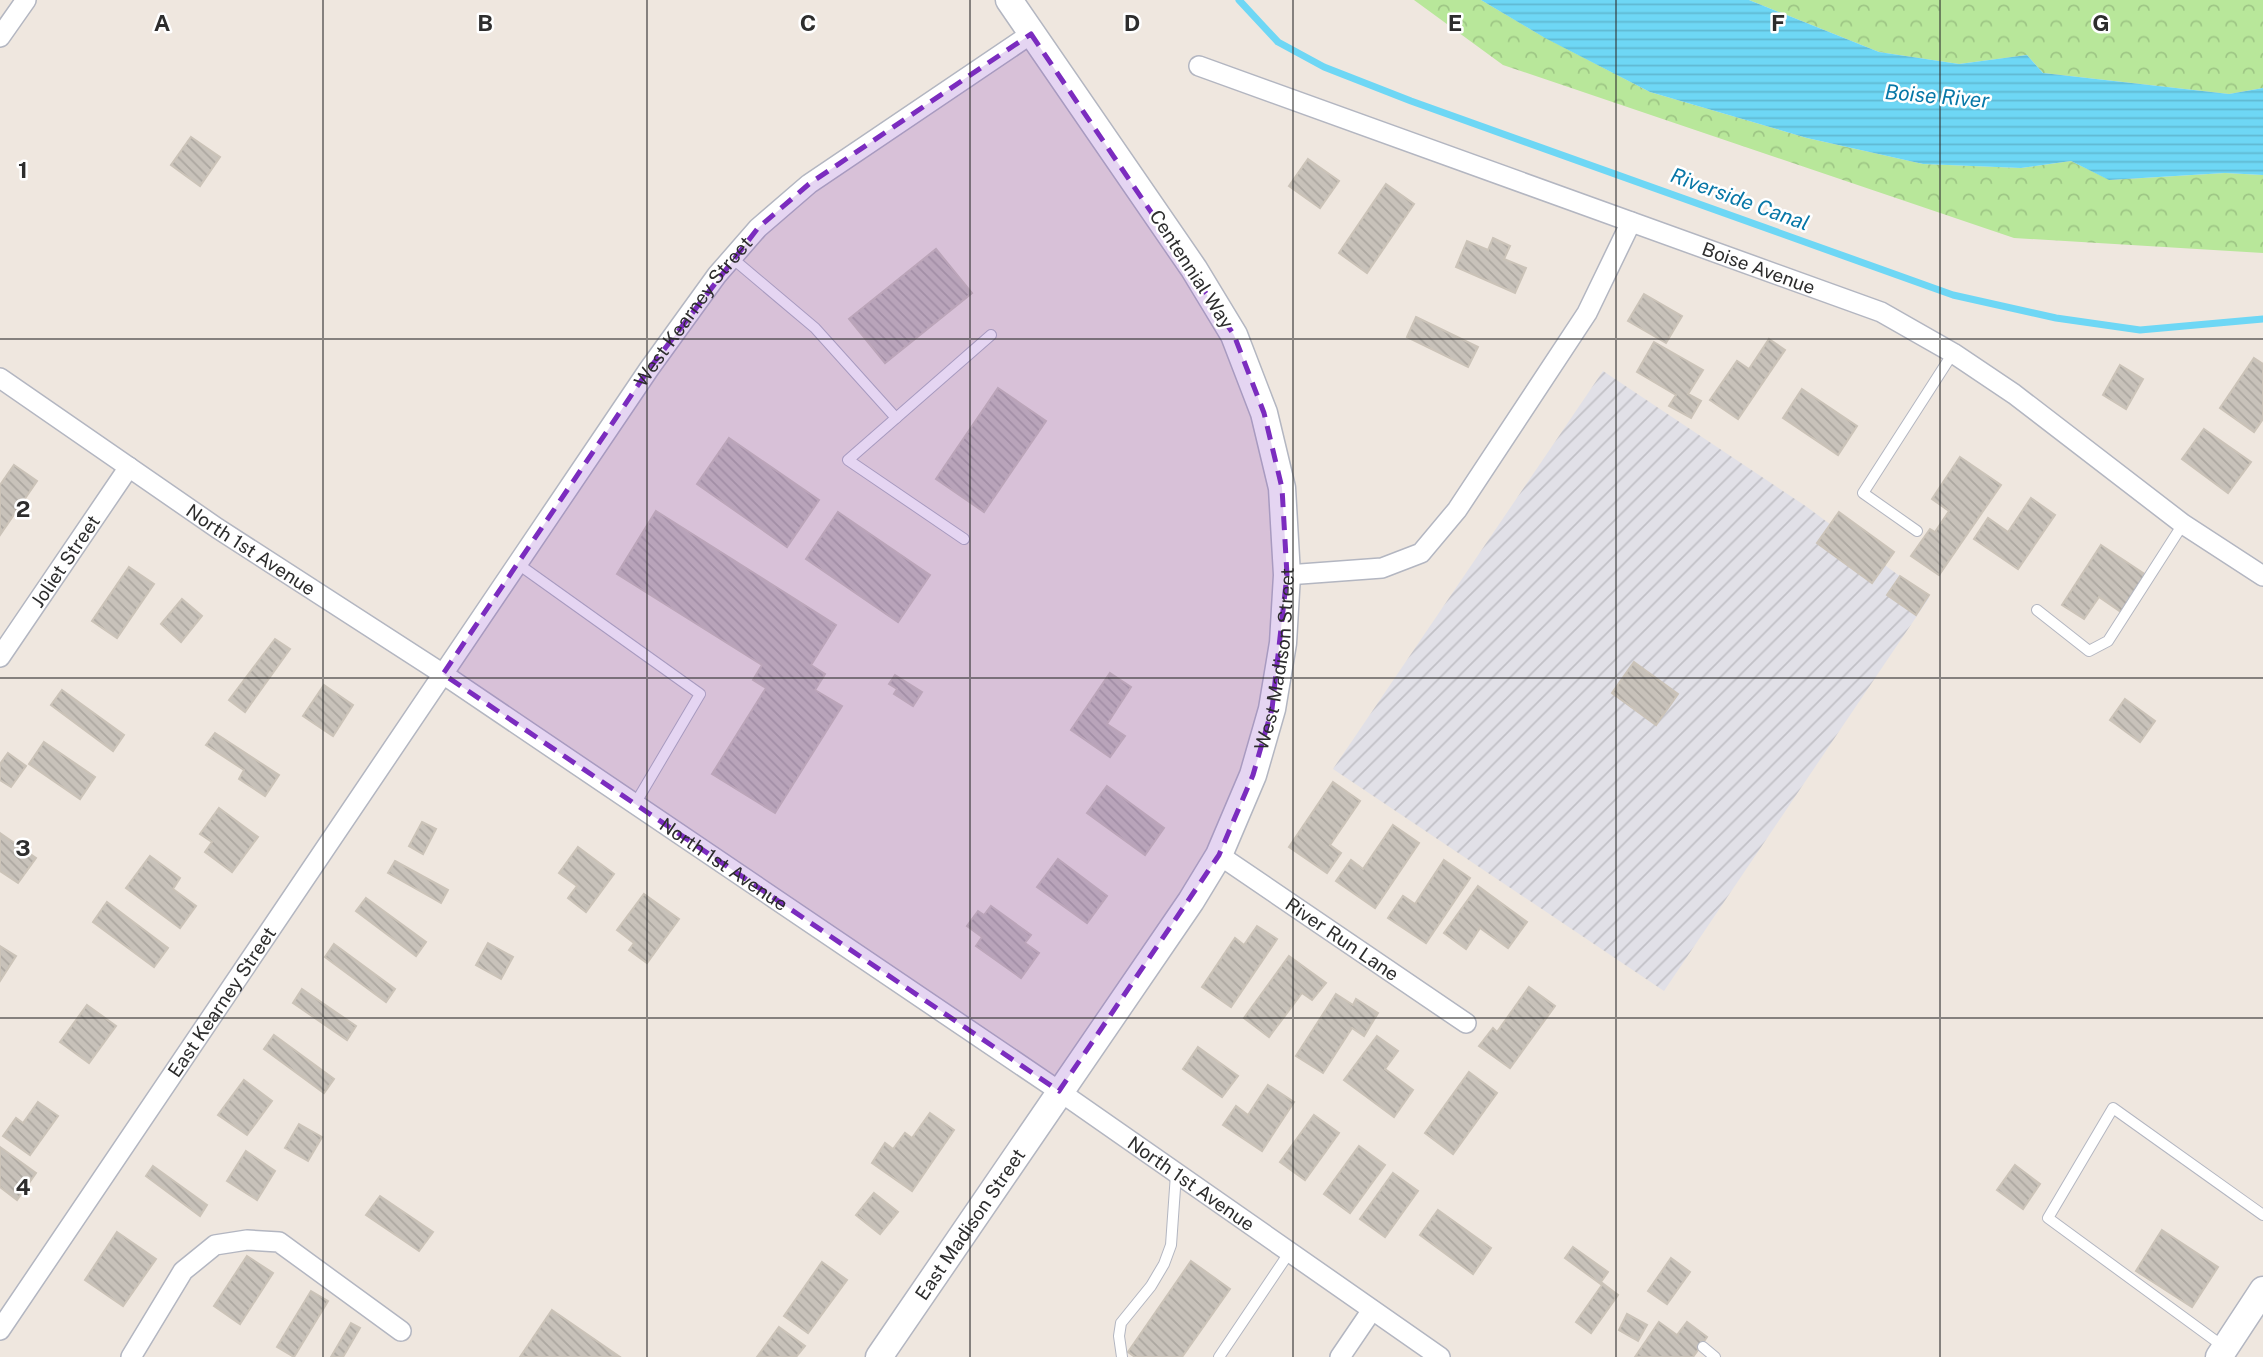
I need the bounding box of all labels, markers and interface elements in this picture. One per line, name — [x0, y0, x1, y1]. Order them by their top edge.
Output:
text: A — [154, 9, 171, 36]
text: B — [477, 9, 493, 36]
text: C — [800, 9, 816, 36]
text: D — [1124, 9, 1140, 36]
text: E — [1448, 9, 1462, 36]
text: F — [1771, 9, 1785, 36]
text: G — [2092, 9, 2110, 36]
water label: Boise River — [1884, 79, 1991, 113]
text: 1 — [18, 156, 28, 183]
water label: Riverside Canal — [1667, 162, 1813, 236]
street label: Centennial Way — [1145, 206, 1239, 332]
street label: West Kearney Street — [629, 232, 757, 391]
street label: Boise Avenue — [1699, 237, 1818, 298]
text: 2 — [16, 495, 30, 522]
street label: North 1st Avenue — [182, 499, 320, 600]
street label: Joliet Street — [26, 511, 104, 611]
street label: West Madison Street — [1250, 567, 1298, 753]
street label: North 1st Avenue — [656, 813, 792, 915]
text: 3 — [15, 834, 31, 861]
street label: River Run Lane — [1281, 893, 1403, 985]
street label: East Kearney Street — [163, 923, 280, 1081]
street label: North 1st Avenue — [1124, 1131, 1259, 1235]
street label: East Madison Street — [910, 1144, 1029, 1304]
text: 4 — [15, 1173, 31, 1200]

